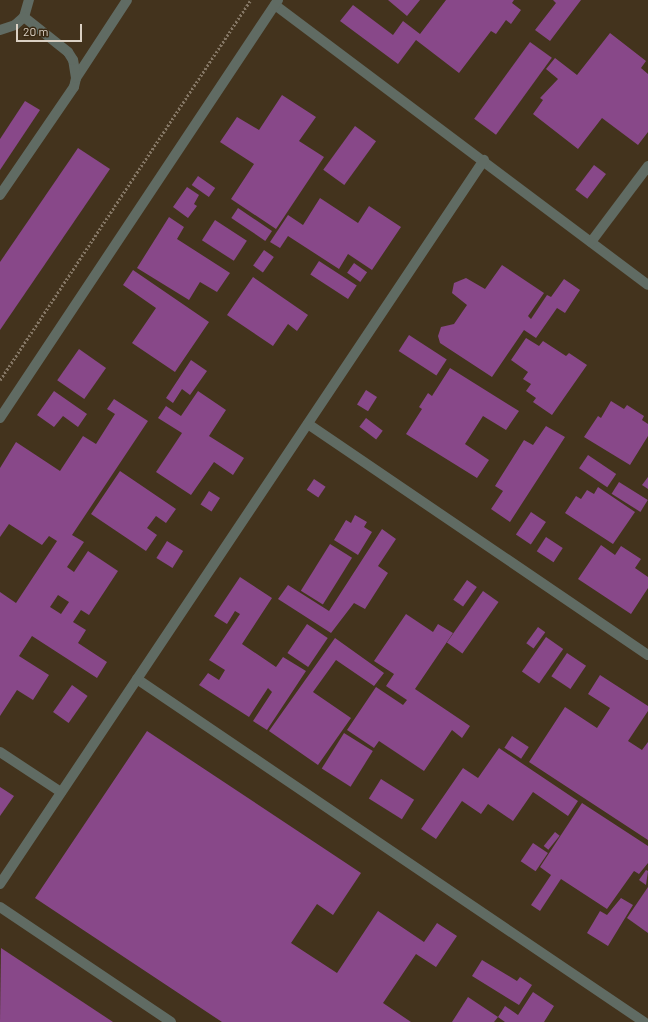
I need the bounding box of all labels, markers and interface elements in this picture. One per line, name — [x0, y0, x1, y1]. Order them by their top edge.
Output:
scale bar — [18, 16, 84, 42]
text: 20 m — [23, 24, 49, 38]

